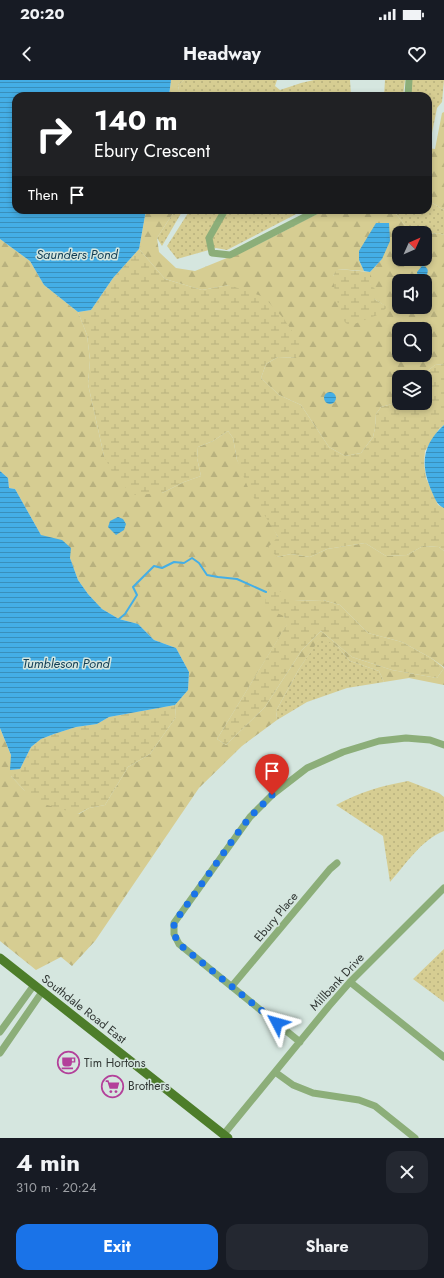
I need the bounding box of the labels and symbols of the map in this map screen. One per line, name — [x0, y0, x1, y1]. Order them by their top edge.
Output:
north arrow — [392, 226, 432, 266]
water label: Saunders Pond — [36, 245, 119, 264]
water label: Tumbleson Pond — [22, 654, 111, 673]
pin — [255, 754, 289, 795]
street label: Ebury Place — [250, 888, 302, 946]
street label: Millbank Drive — [306, 949, 368, 1015]
street label: Southdale Road East — [38, 970, 130, 1048]
position arrow — [256, 1002, 298, 1044]
cafe icon: Tim Hortons — [55, 1050, 81, 1076]
place label: Tim Hortons — [84, 1054, 146, 1072]
supermarket icon: Brothers — [99, 1073, 125, 1099]
place label: Brothers — [128, 1077, 170, 1095]

